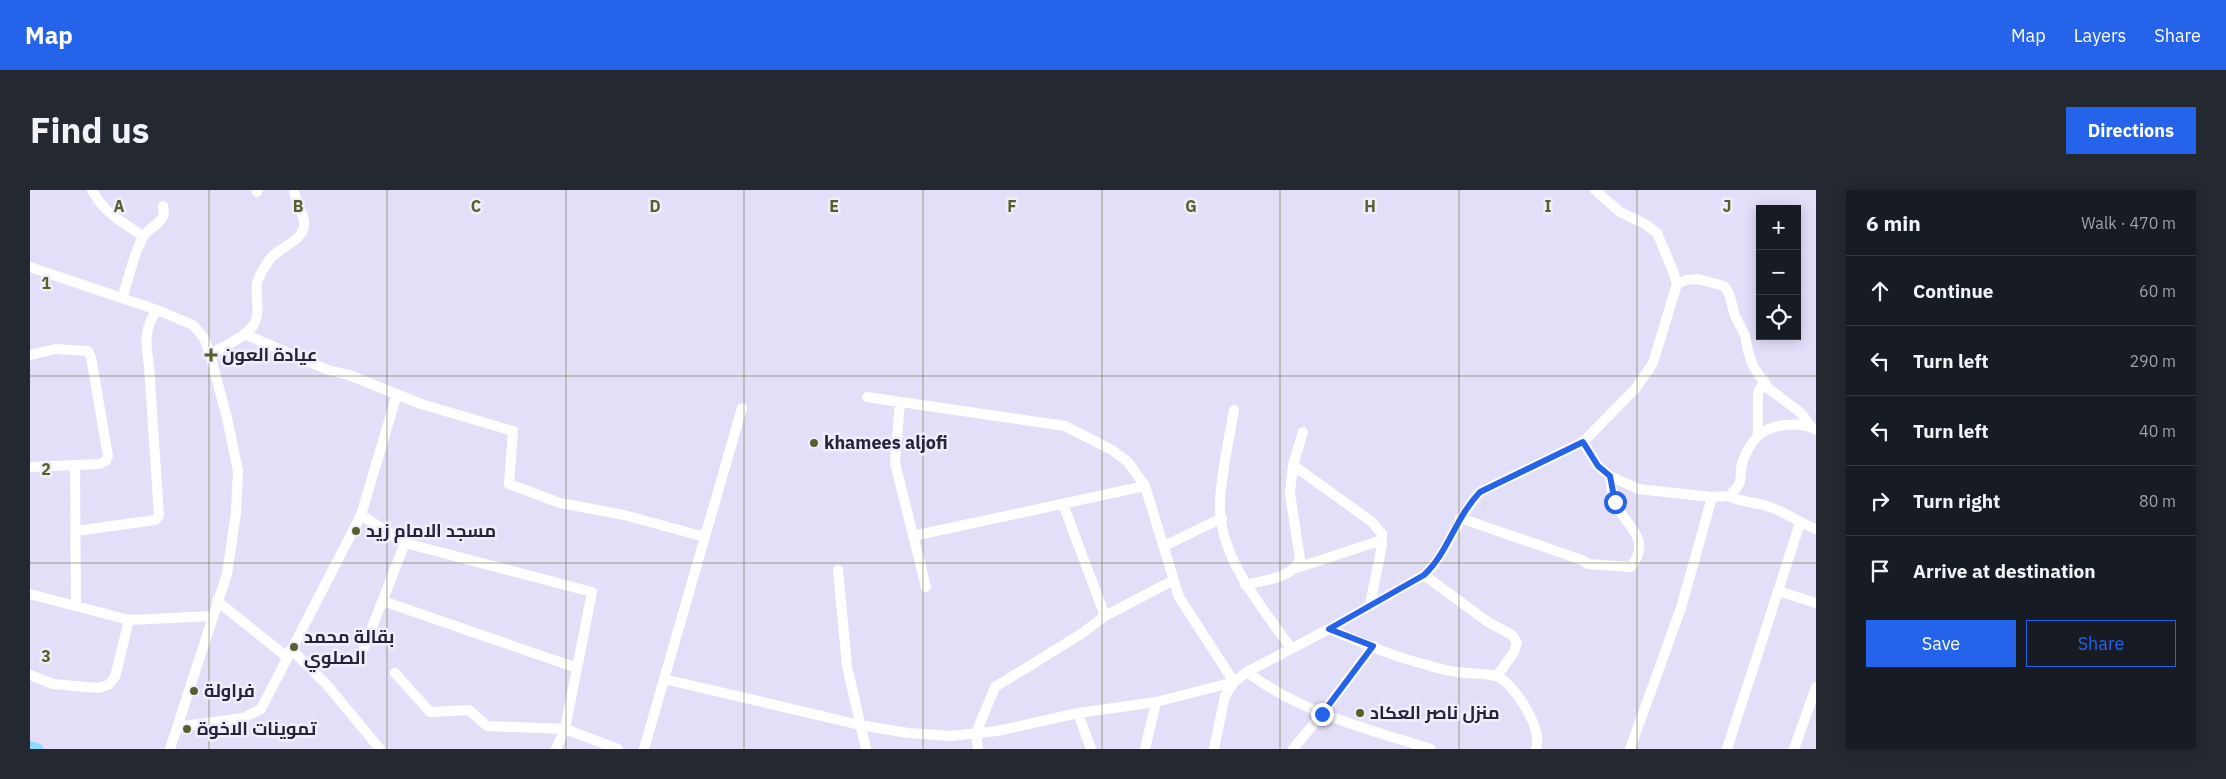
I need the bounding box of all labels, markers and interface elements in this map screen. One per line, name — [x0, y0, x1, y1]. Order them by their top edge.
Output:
text: Map — [25, 19, 73, 51]
text: Map — [2011, 24, 2046, 47]
text: Layers — [2074, 24, 2126, 47]
text: Share — [2154, 24, 2201, 47]
text: Find us — [30, 107, 149, 153]
button: Directions — [2066, 107, 2196, 154]
text: A — [114, 196, 125, 216]
text: B — [293, 196, 304, 216]
text: C — [471, 196, 481, 216]
text: D — [649, 196, 661, 216]
text: E — [829, 196, 839, 216]
text: F — [1007, 196, 1017, 216]
text: G — [1185, 196, 1197, 216]
text: H — [1364, 196, 1376, 216]
text: I — [1545, 196, 1552, 216]
text: J — [1723, 196, 1731, 216]
map controls — [1756, 205, 1801, 340]
button: + — [1756, 205, 1801, 250]
text: 6 min — [1866, 209, 1921, 237]
text: Walk · 470 m — [2081, 213, 2176, 233]
button: − — [1756, 250, 1801, 295]
text: 1 — [41, 273, 51, 293]
icon: ahead — [1866, 277, 1894, 305]
text: Continue — [1913, 279, 1993, 303]
text: 60 m — [2139, 281, 2176, 301]
button: locate — [1756, 295, 1801, 340]
place label: عيادة العون — [222, 343, 318, 366]
icon: left — [1866, 347, 1894, 375]
marker: عيادة العون — [204, 348, 218, 362]
text: Turn left — [1913, 349, 1989, 373]
text: 290 m — [2129, 351, 2176, 371]
icon: left — [1866, 417, 1894, 445]
text: Turn left — [1913, 419, 1989, 443]
text: 40 m — [2139, 421, 2176, 441]
place label: khamees aljofi — [824, 431, 948, 454]
marker: khamees aljofi — [808, 437, 820, 449]
text: 2 — [41, 459, 51, 479]
icon: right — [1866, 487, 1894, 515]
text: Turn right — [1913, 489, 2000, 513]
route start — [1604, 491, 1627, 514]
text: 80 m — [2139, 491, 2176, 511]
place label: مسجد الامام زيد — [366, 519, 496, 543]
marker: مسجد الامام زيد — [350, 525, 362, 537]
icon: arrive — [1866, 557, 1894, 585]
text: Arrive at destination — [1913, 559, 2096, 583]
button: Save — [1866, 620, 2016, 667]
button: Share — [2026, 620, 2176, 667]
place label: بقالة محمد الصلوي — [304, 625, 394, 672]
marker: بقالة محمد الصلوي — [288, 641, 300, 653]
text: 3 — [41, 646, 51, 666]
place label: فراولة — [204, 679, 255, 702]
marker: فراولة — [188, 685, 200, 697]
place label: منزل ناصر العكاد — [1370, 701, 1500, 724]
route end — [1311, 703, 1334, 726]
marker: منزل ناصر العكاد — [1354, 707, 1366, 719]
place label: تموينات الاخوة — [197, 717, 317, 740]
marker: تموينات الاخوة — [181, 723, 193, 735]

